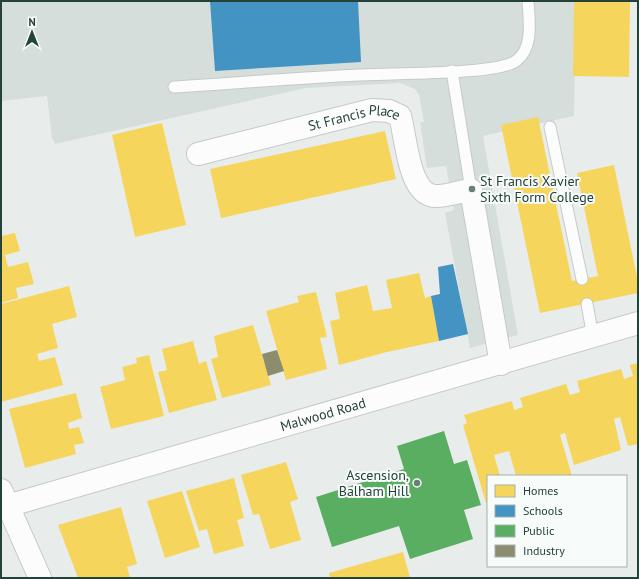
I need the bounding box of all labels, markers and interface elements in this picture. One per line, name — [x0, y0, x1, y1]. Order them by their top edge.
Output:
north arrow — [12, 12, 52, 52]
text: N — [28, 15, 36, 29]
street label: St Francis Place — [306, 101, 403, 135]
place label: St Francis Xavier Sixth Form College — [480, 172, 594, 206]
marker: St Francis Xavier Sixth Form College — [467, 184, 477, 194]
street label: Malwood Road — [278, 393, 368, 435]
place label: Ascension, Balham Hill — [339, 466, 409, 500]
legend — [487, 475, 627, 567]
marker: Ascension, Balham Hill — [412, 478, 422, 488]
text: Homes — [523, 483, 558, 498]
text: Schools — [523, 503, 563, 518]
text: Public — [523, 523, 555, 538]
text: Industry — [523, 543, 565, 558]

